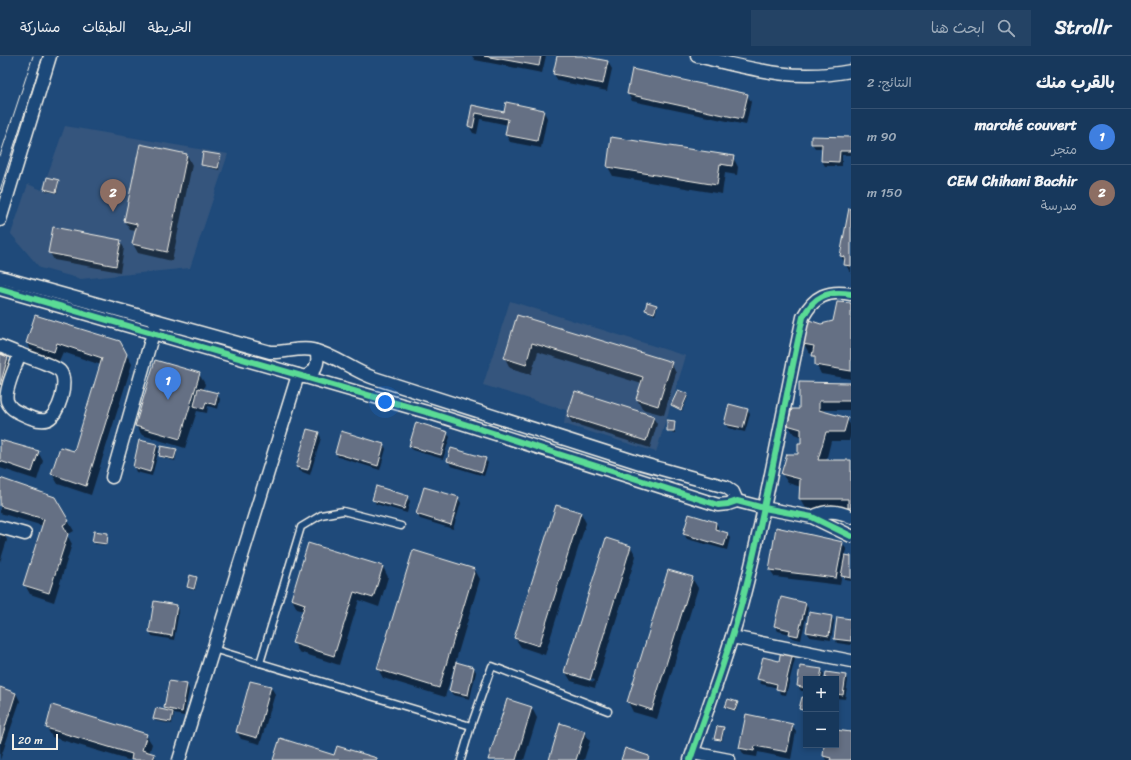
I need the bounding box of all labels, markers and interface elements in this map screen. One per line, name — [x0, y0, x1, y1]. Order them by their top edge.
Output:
search box — [751, 10, 1031, 46]
text: Strollr — [1055, 11, 1111, 44]
text: مشاركة — [20, 15, 60, 40]
text: الطبقات — [82, 15, 126, 40]
text: الخريطة — [148, 15, 191, 40]
text: ابحث هنا — [931, 15, 985, 41]
icon: search — [995, 17, 1017, 39]
text: بالقرب منك — [1036, 67, 1115, 97]
text: النتائج: 2 — [867, 71, 912, 94]
text: marché couvert — [975, 112, 1077, 138]
text: 90 m — [867, 125, 897, 148]
text: 1 — [1099, 125, 1105, 148]
text: متجر — [1052, 138, 1077, 161]
text: CEM Chihani Bachir — [947, 168, 1077, 194]
pin: 2 — [100, 179, 126, 212]
text: 150 m — [867, 181, 902, 204]
text: 2 — [1098, 181, 1106, 204]
text: مدرسة — [1041, 194, 1077, 217]
pin: 1 — [155, 367, 181, 400]
your location — [375, 392, 395, 412]
map controls — [803, 676, 839, 748]
button: + — [803, 676, 839, 712]
button: − — [803, 712, 839, 748]
text: 20 m — [18, 731, 43, 750]
scale bar — [12, 732, 58, 751]

